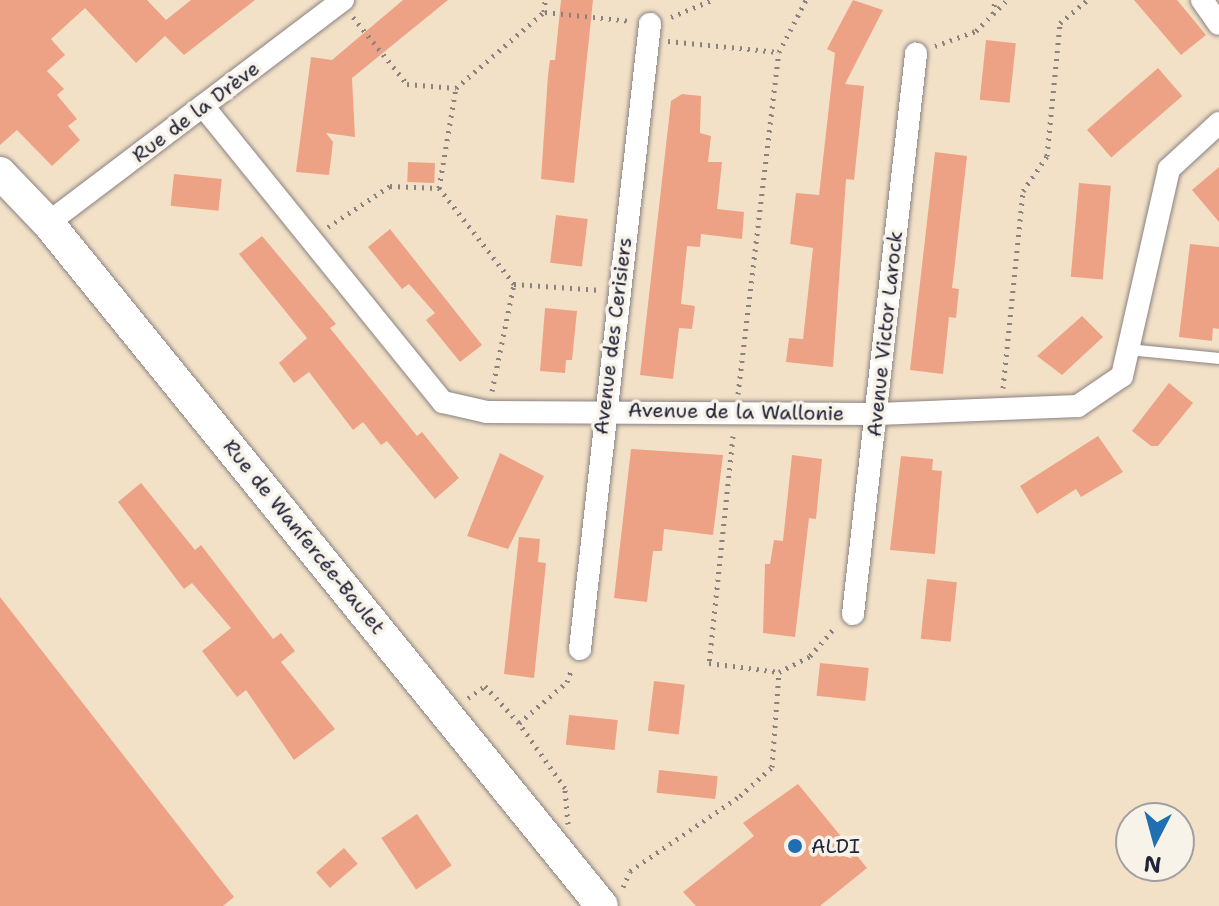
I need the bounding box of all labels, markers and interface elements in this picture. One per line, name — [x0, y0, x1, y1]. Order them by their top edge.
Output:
street label: Rue de la Drève — [128, 56, 264, 168]
street label: Avenue Victor Larock — [862, 230, 908, 438]
street label: Avenue des Cerisiers — [589, 236, 637, 436]
street label: Avenue de la Wallonie — [628, 398, 844, 426]
street label: Rue de Wanfercée-Baulet — [218, 435, 390, 639]
north arrow — [1115, 802, 1195, 882]
place label: ALDI — [811, 834, 860, 858]
marker: ALDI — [786, 837, 804, 855]
text: N — [1142, 849, 1163, 880]

